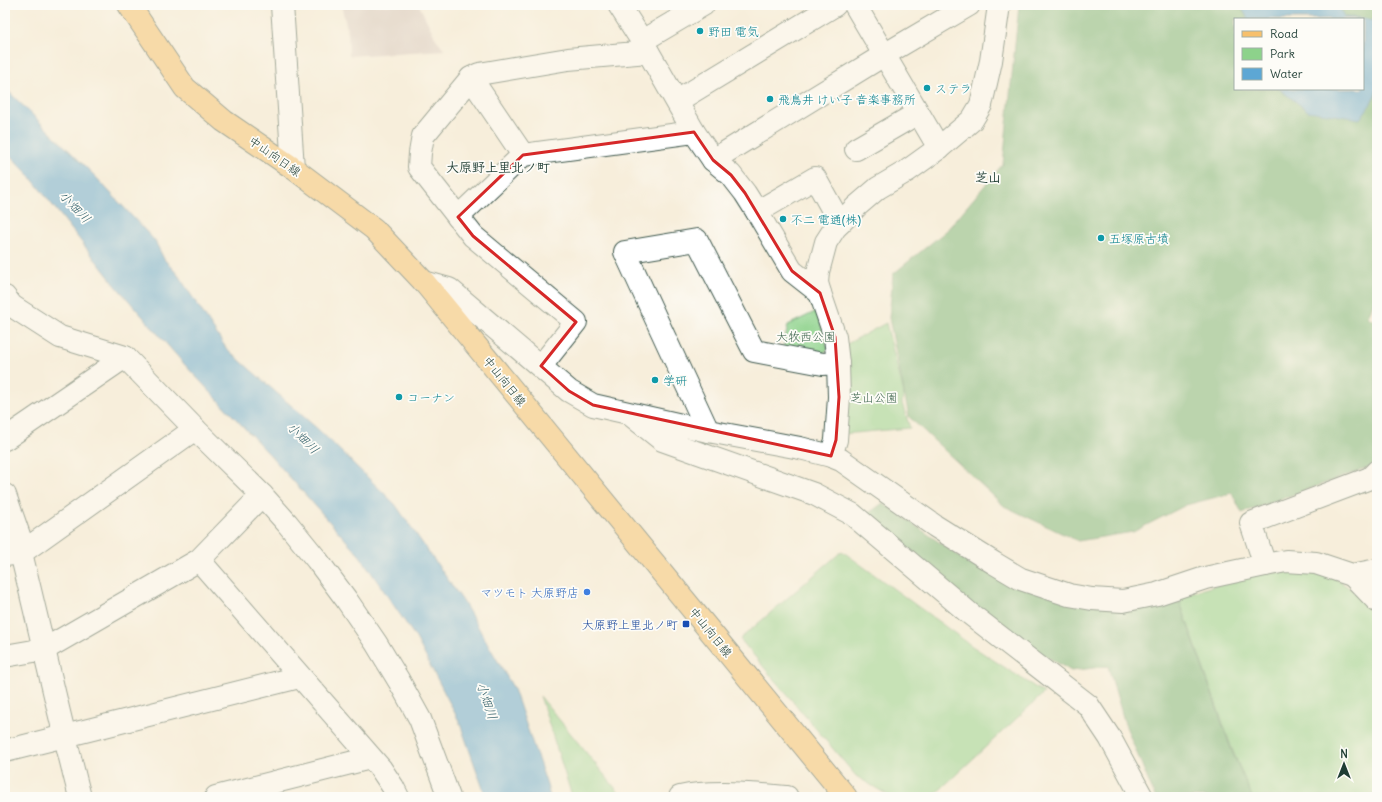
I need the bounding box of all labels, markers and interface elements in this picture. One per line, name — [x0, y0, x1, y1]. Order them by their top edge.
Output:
legend — [1234, 18, 1364, 90]
place label: 野田 電気 — [708, 24, 759, 39]
marker: 野田 電気 — [695, 26, 705, 36]
text: Road — [1270, 26, 1298, 41]
text: Park — [1270, 46, 1295, 61]
text: Water — [1270, 66, 1303, 81]
place label: ステラ — [935, 81, 972, 96]
marker: ステラ — [922, 83, 932, 93]
place label: 飛鳥井 けい子 音楽事務所 — [778, 92, 916, 107]
marker: 飛鳥井 けい子 音楽事務所 — [765, 94, 775, 104]
street label: 中山向日線 — [246, 133, 304, 179]
district label: 大原野上里北ノ町 — [446, 159, 550, 176]
district label: 芝山 — [975, 169, 1001, 186]
water label: 小畑川 — [55, 187, 95, 227]
place label: 不二 電通(株) — [791, 212, 861, 227]
marker: 不二 電通(株) — [778, 214, 788, 224]
place label: 五塚原古墳 — [1109, 231, 1169, 246]
marker: 五塚原古墳 — [1096, 233, 1106, 243]
park label: 大牧西公園 — [776, 329, 836, 344]
street label: 中山向日線 — [480, 353, 530, 409]
place label: 学研 — [663, 373, 687, 388]
marker: 学研 — [650, 375, 660, 385]
place label: コーナン — [407, 390, 455, 405]
park label: 芝山公園 — [850, 390, 898, 405]
marker: コーナン — [394, 392, 404, 402]
water label: 小畑川 — [283, 418, 323, 458]
place label: マツモト 大原野店 — [480, 585, 579, 600]
marker: マツモト 大原野店 — [582, 587, 592, 597]
street label: 中山向日線 — [686, 604, 736, 660]
place label: 大原野上里北ノ町 — [582, 617, 678, 632]
marker: 大原野上里北ノ町 — [681, 619, 691, 629]
water label: 小畑川 — [473, 680, 501, 722]
north arrow — [1324, 744, 1364, 784]
text: N — [1340, 747, 1348, 761]

